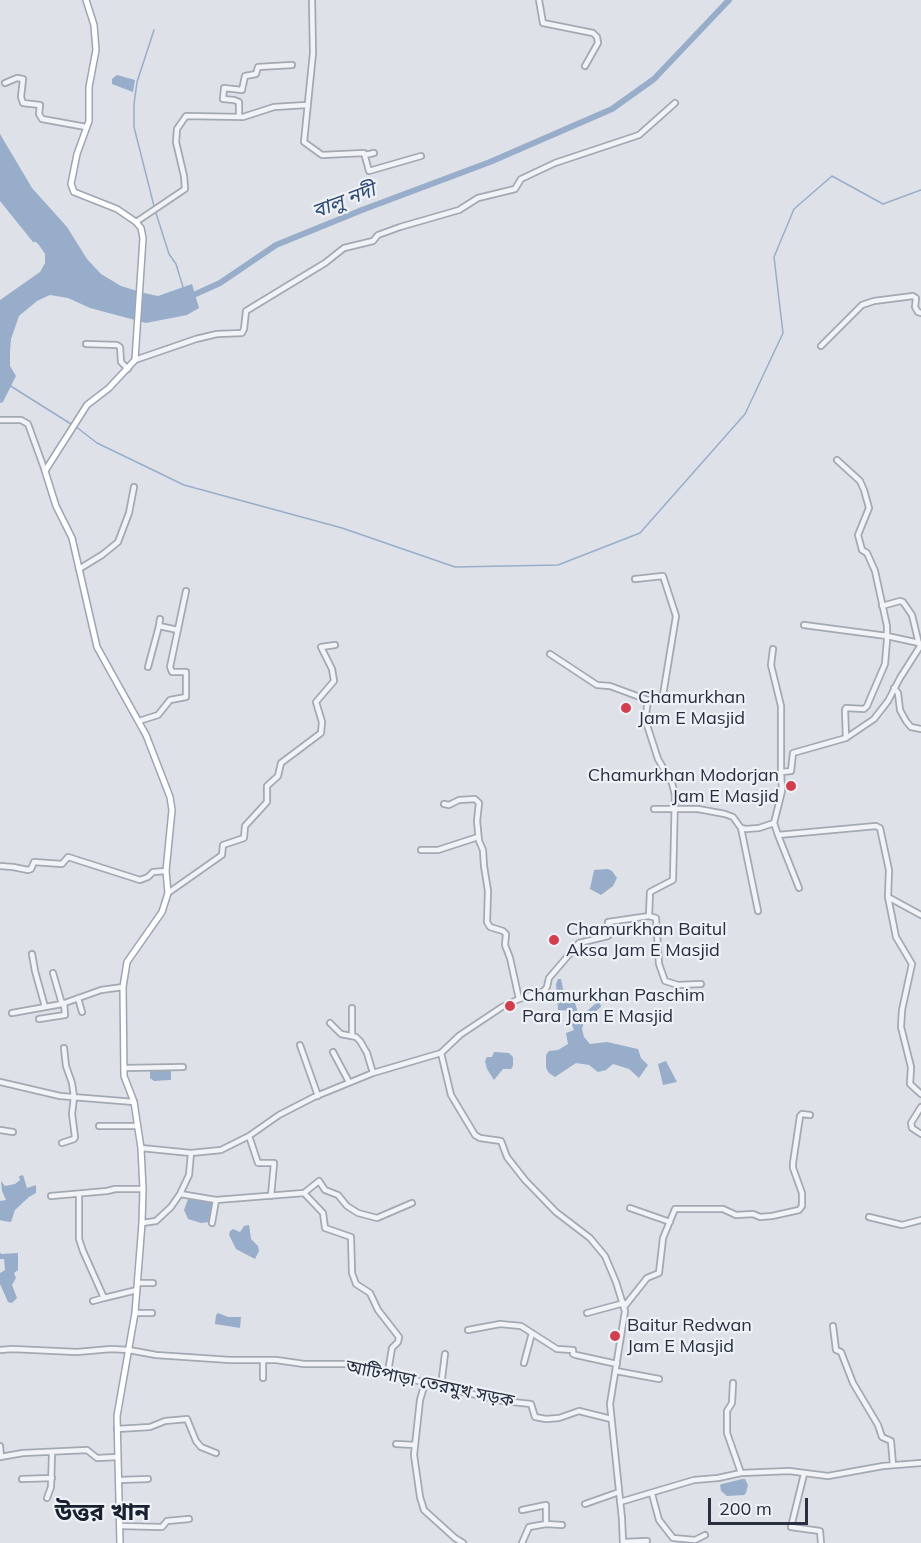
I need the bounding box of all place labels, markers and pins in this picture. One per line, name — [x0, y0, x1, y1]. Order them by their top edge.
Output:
place label: Chamurkhan Jam E Masjid — [638, 687, 746, 730]
marker: Chamurkhan Jam E Masjid — [619, 701, 633, 715]
place label: Chamurkhan Modorjan Jam E Masjid — [588, 765, 779, 808]
marker: Chamurkhan Modorjan Jam E Masjid — [784, 779, 798, 793]
place label: Chamurkhan Baitul Aksa Jam E Masjid — [566, 919, 727, 962]
marker: Chamurkhan Baitul Aksa Jam E Masjid — [547, 933, 561, 947]
place label: Chamurkhan Paschim Para Jam E Masjid — [522, 985, 705, 1028]
marker: Chamurkhan Paschim Para Jam E Masjid — [503, 999, 517, 1013]
place label: Baitur Redwan Jam E Masjid — [627, 1315, 752, 1358]
marker: Baitur Redwan Jam E Masjid — [608, 1329, 622, 1343]

